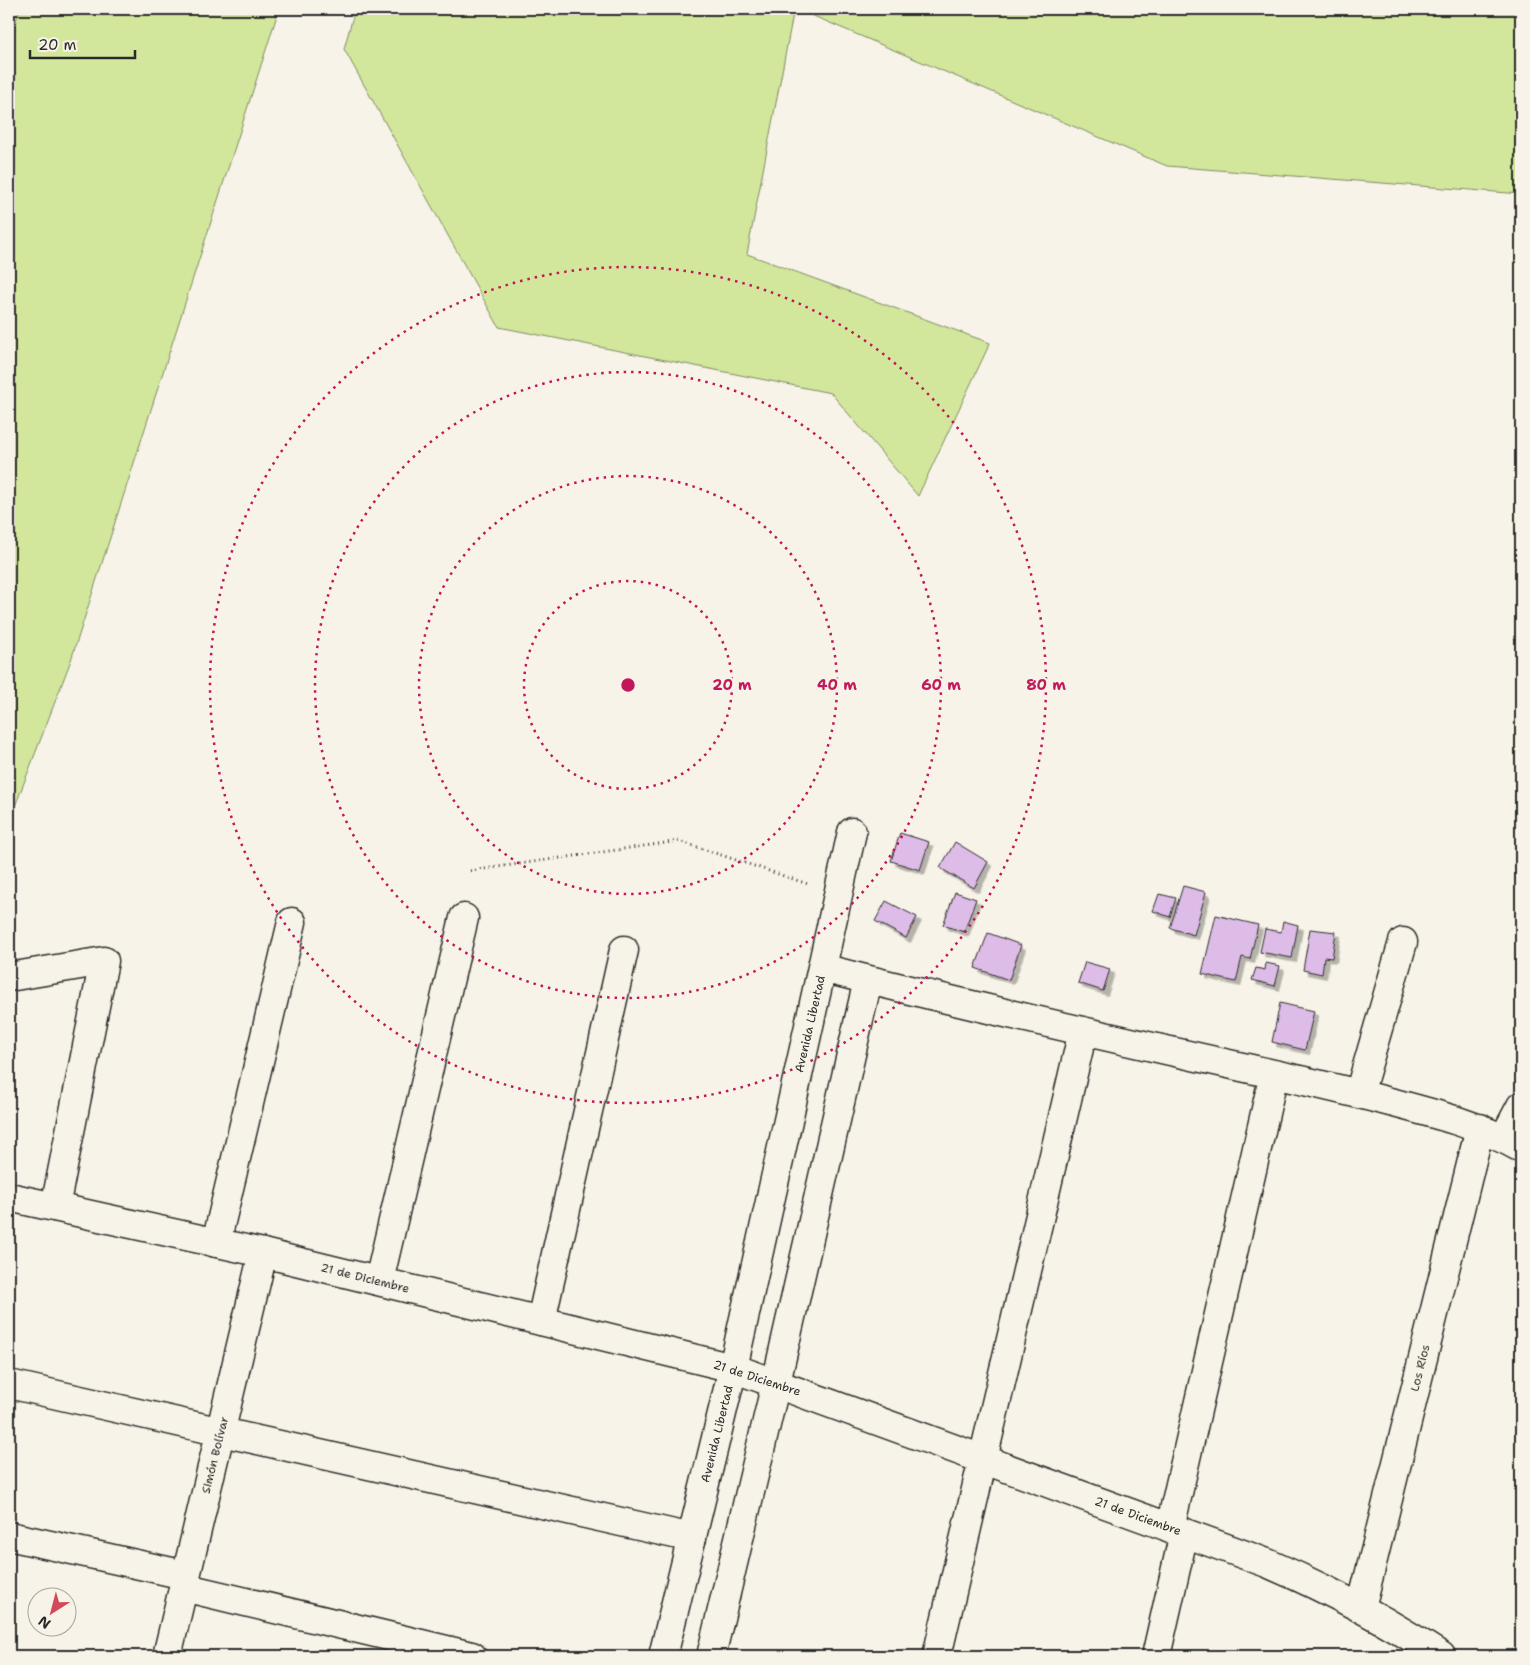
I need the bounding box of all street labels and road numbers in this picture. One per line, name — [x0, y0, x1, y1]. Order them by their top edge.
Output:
street label: Avenida Libertad — [791, 973, 829, 1074]
street label: 21 de Diciembre — [319, 1259, 411, 1297]
street label: Los Ríos — [1406, 1343, 1434, 1393]
street label: 21 de Diciembre — [711, 1356, 803, 1400]
street label: Avenida Libertad — [697, 1383, 737, 1484]
street label: Simón Bolívar — [198, 1414, 232, 1495]
street label: 21 de Diciembre — [1092, 1493, 1184, 1539]

